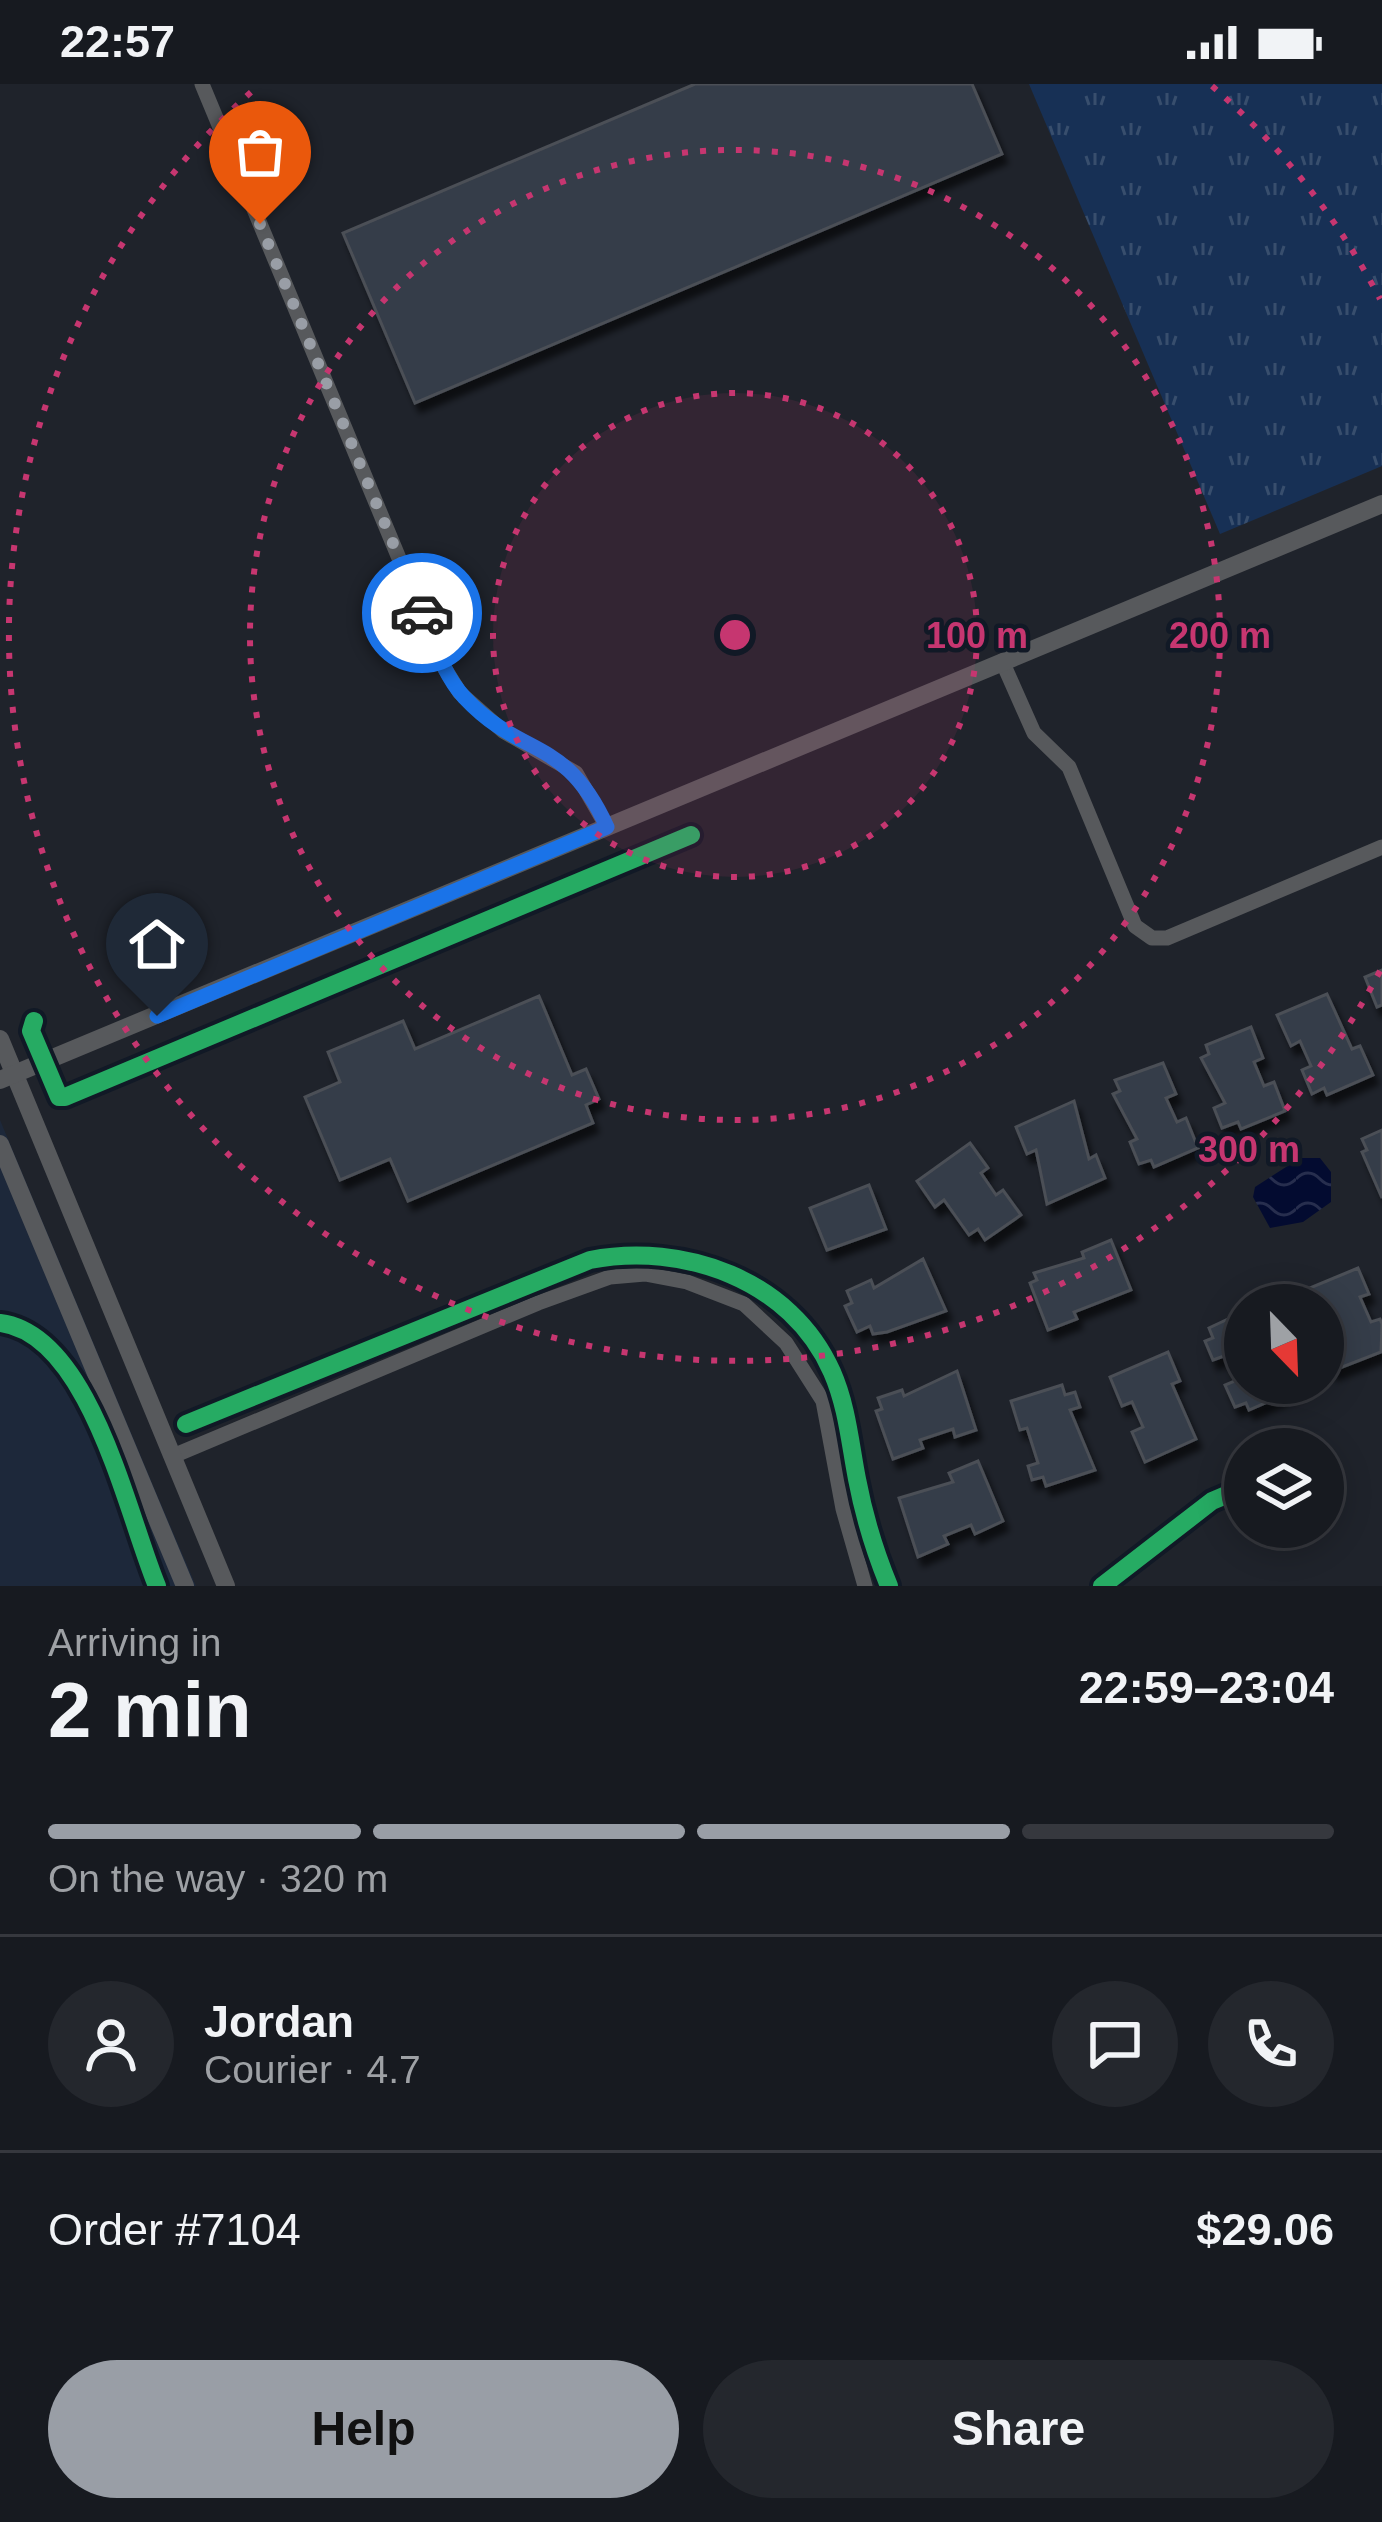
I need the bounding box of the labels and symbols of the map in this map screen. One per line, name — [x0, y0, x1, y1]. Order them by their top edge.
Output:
pin — [209, 101, 311, 224]
courier — [362, 553, 482, 673]
centre of rings — [714, 614, 756, 656]
text: 100 m — [926, 615, 1028, 656]
text: 200 m — [1169, 615, 1271, 656]
pin — [106, 893, 208, 1016]
text: 300 m — [1198, 1129, 1300, 1170]
north arrow — [1224, 1284, 1344, 1404]

